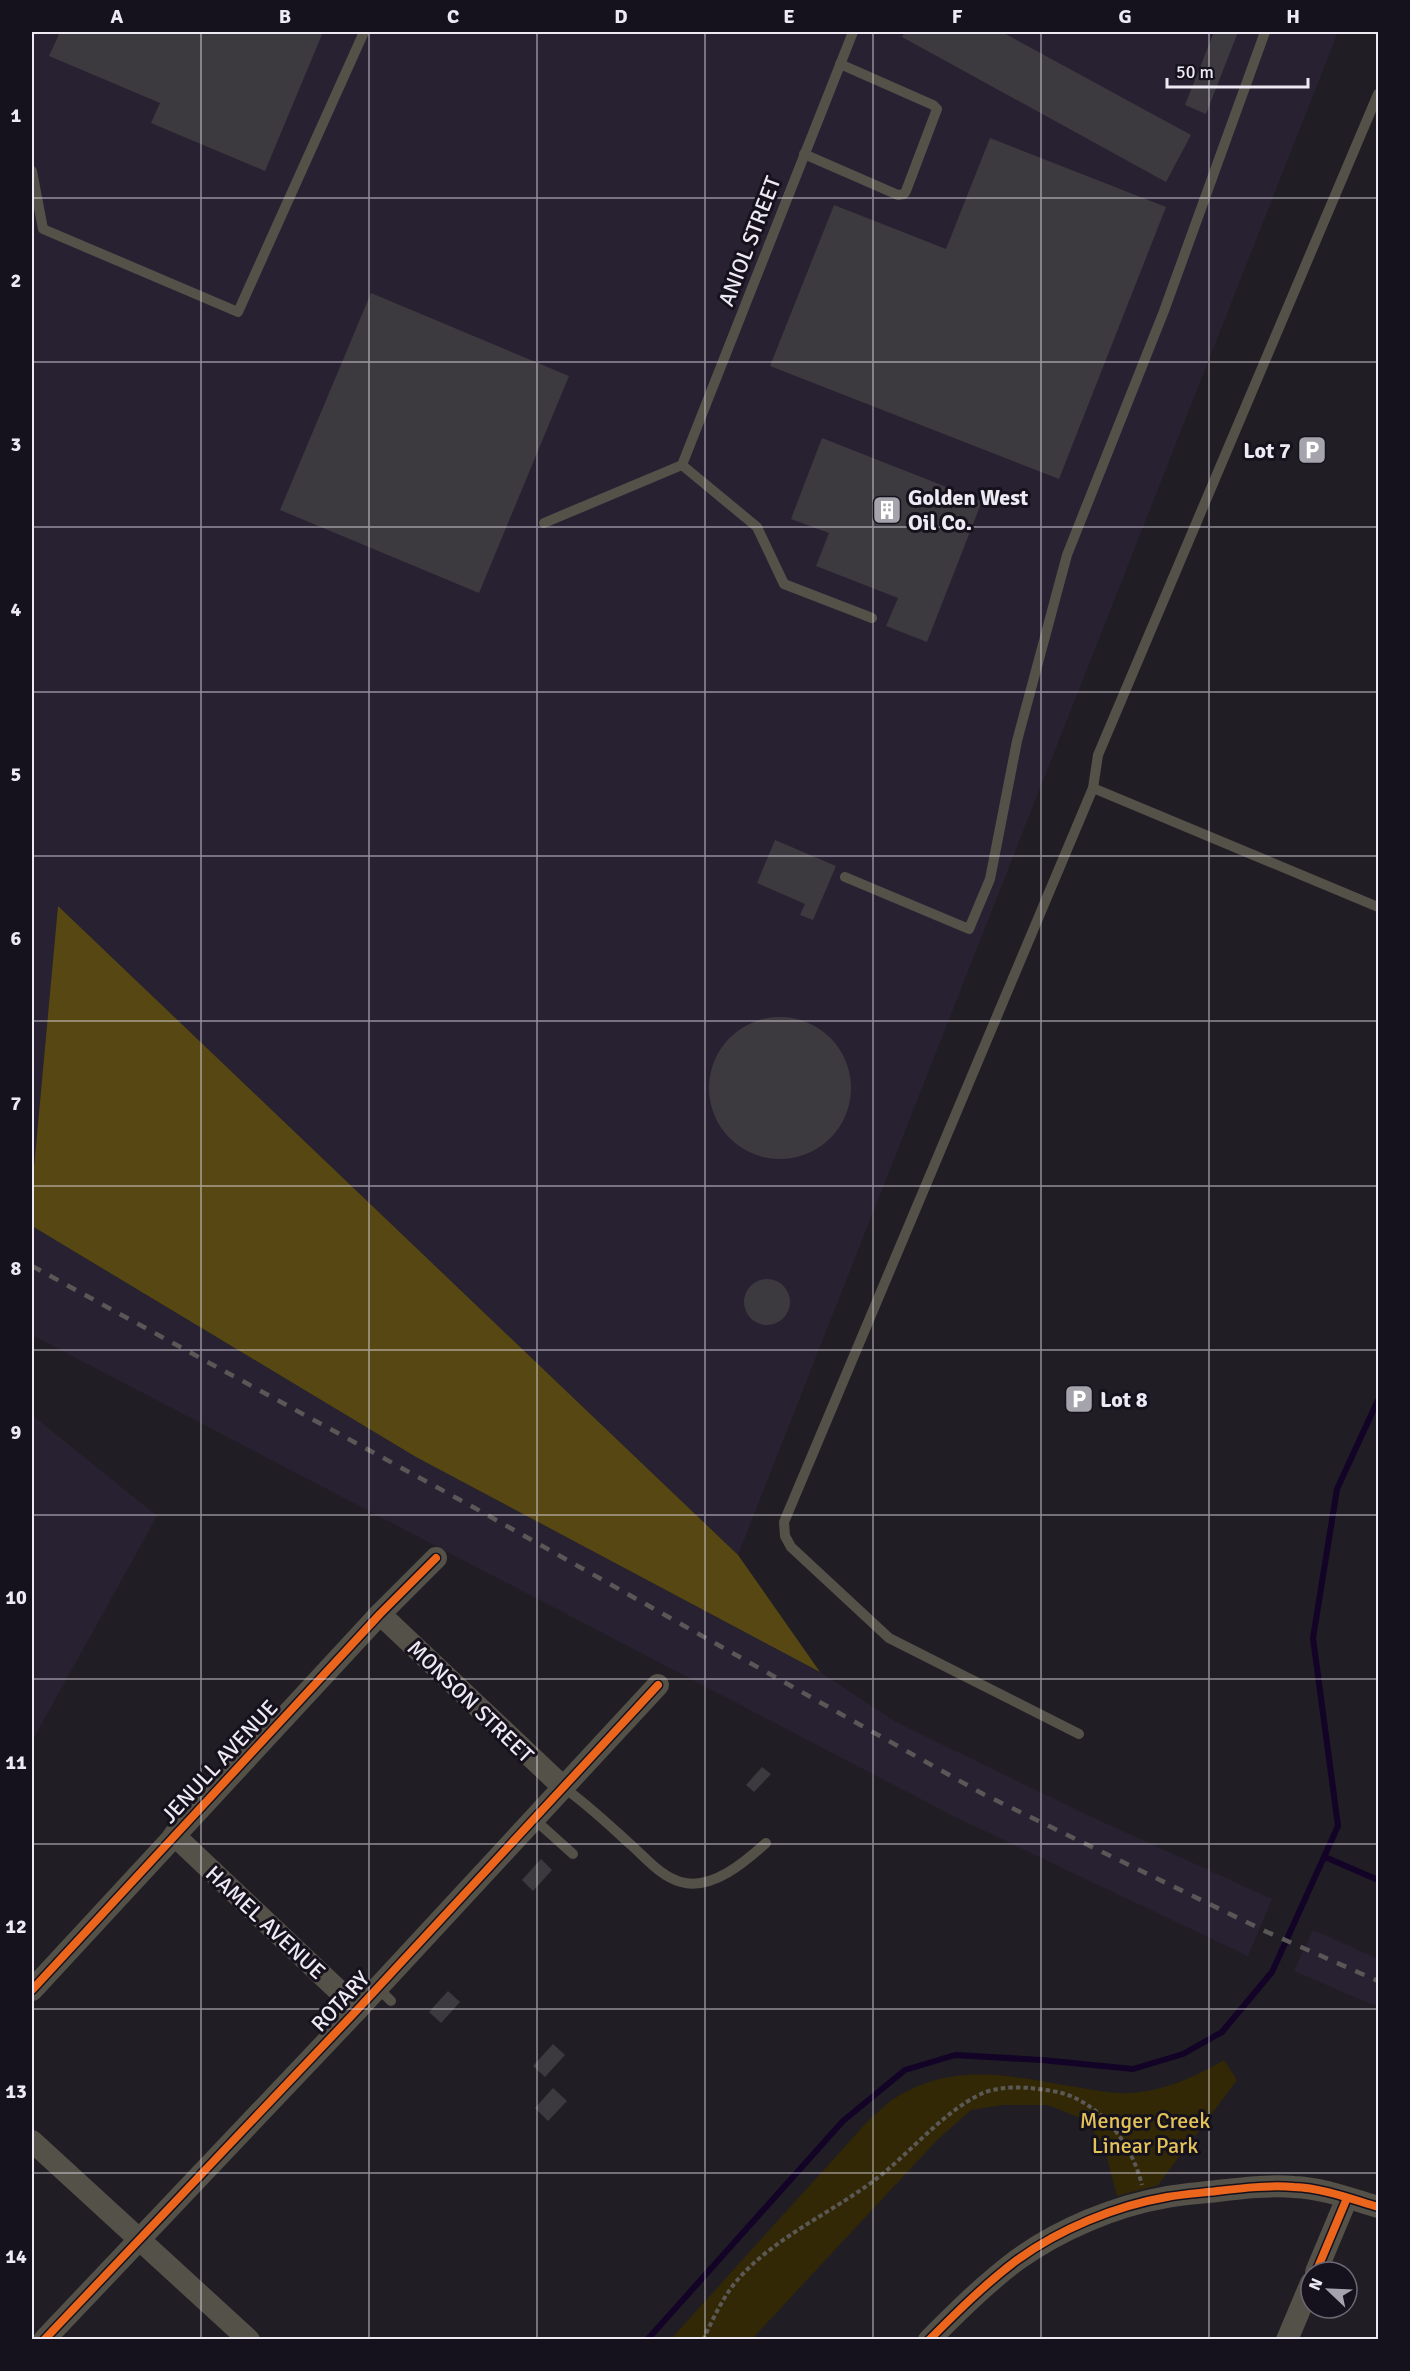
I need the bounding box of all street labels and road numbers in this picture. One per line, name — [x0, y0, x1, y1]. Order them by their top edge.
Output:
street label: ANIOL STREET — [712, 172, 787, 310]
street label: MONSON STREET — [402, 1634, 540, 1769]
street label: JENULL AVENUE — [155, 1694, 283, 1829]
street label: HAMEL AVENUE — [200, 1860, 331, 1985]
street label: ROTARY — [305, 1965, 375, 2037]

